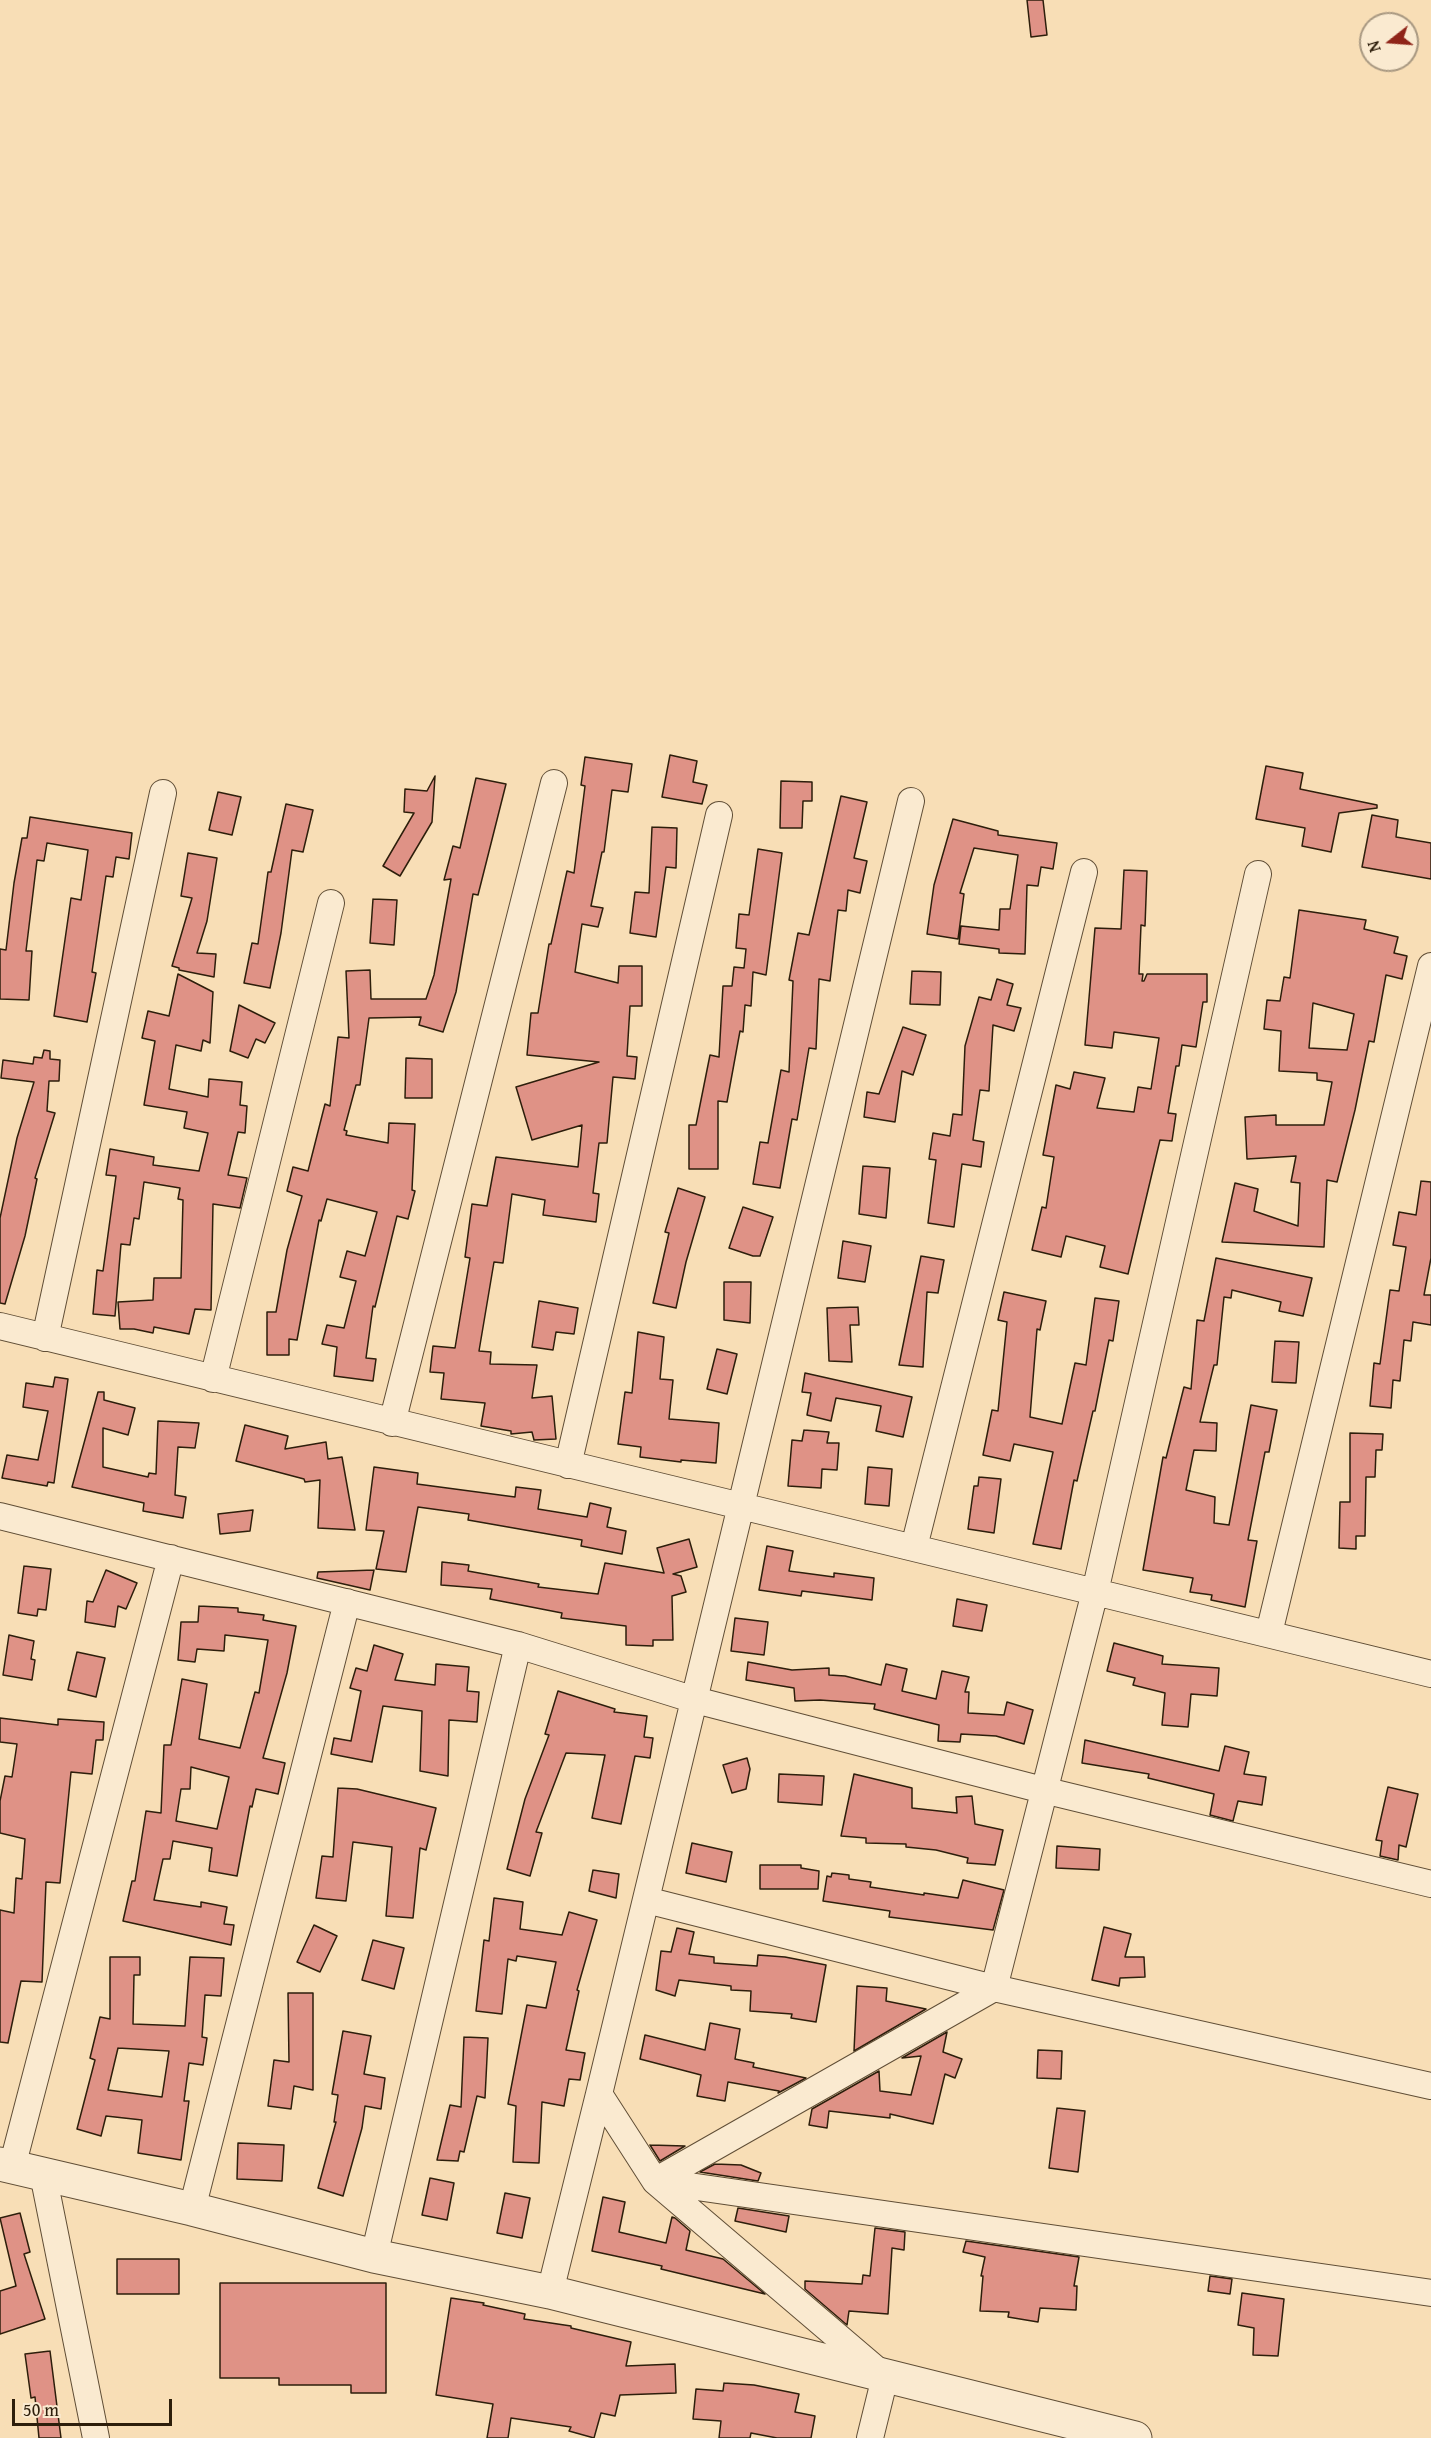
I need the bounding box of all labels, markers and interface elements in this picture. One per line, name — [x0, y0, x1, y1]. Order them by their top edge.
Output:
north arrow — [1359, 12, 1419, 72]
text: N — [1361, 38, 1387, 55]
scale bar — [15, 2387, 176, 2425]
text: 50 m — [23, 2396, 59, 2423]

